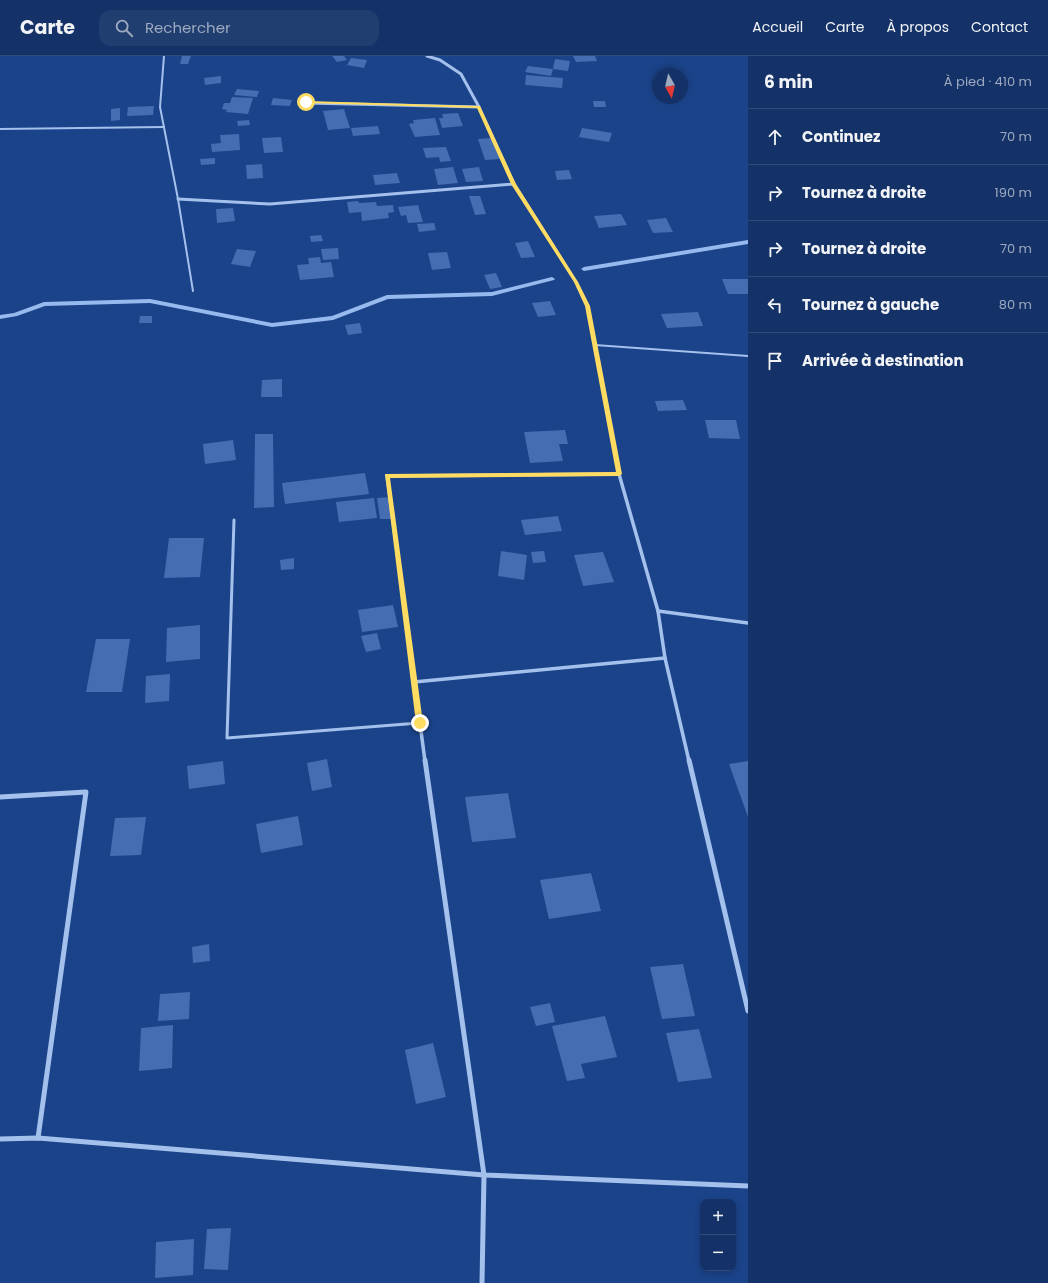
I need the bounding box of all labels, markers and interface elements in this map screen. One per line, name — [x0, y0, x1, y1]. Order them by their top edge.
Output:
search box — [99, 10, 379, 46]
text: Carte — [20, 14, 75, 41]
icon: search — [113, 17, 135, 39]
text: Rechercher — [145, 17, 231, 38]
text: Accueil — [752, 17, 803, 37]
text: Carte — [825, 17, 865, 37]
text: À propos — [887, 17, 949, 37]
text: Contact — [971, 17, 1028, 37]
north arrow — [652, 68, 688, 104]
text: 6 min — [764, 70, 813, 94]
text: À pied · 410 m — [944, 72, 1032, 91]
route start — [297, 93, 315, 111]
icon: ahead — [764, 126, 786, 148]
text: Continuez — [802, 126, 881, 147]
text: 70 m — [1000, 127, 1032, 146]
icon: right — [764, 182, 786, 204]
text: Tournez à droite — [802, 182, 926, 203]
text: 190 m — [995, 183, 1032, 202]
icon: right — [764, 238, 786, 260]
text: Tournez à droite — [802, 238, 926, 259]
text: 70 m — [1000, 239, 1032, 258]
icon: left — [764, 294, 786, 316]
text: Tournez à gauche — [802, 294, 939, 315]
text: 80 m — [999, 295, 1032, 314]
icon: arrive — [764, 350, 786, 372]
text: Arrivée à destination — [802, 350, 964, 371]
route end — [411, 714, 429, 732]
map controls — [700, 1199, 736, 1271]
button: + — [700, 1199, 736, 1235]
button: − — [700, 1235, 736, 1271]

